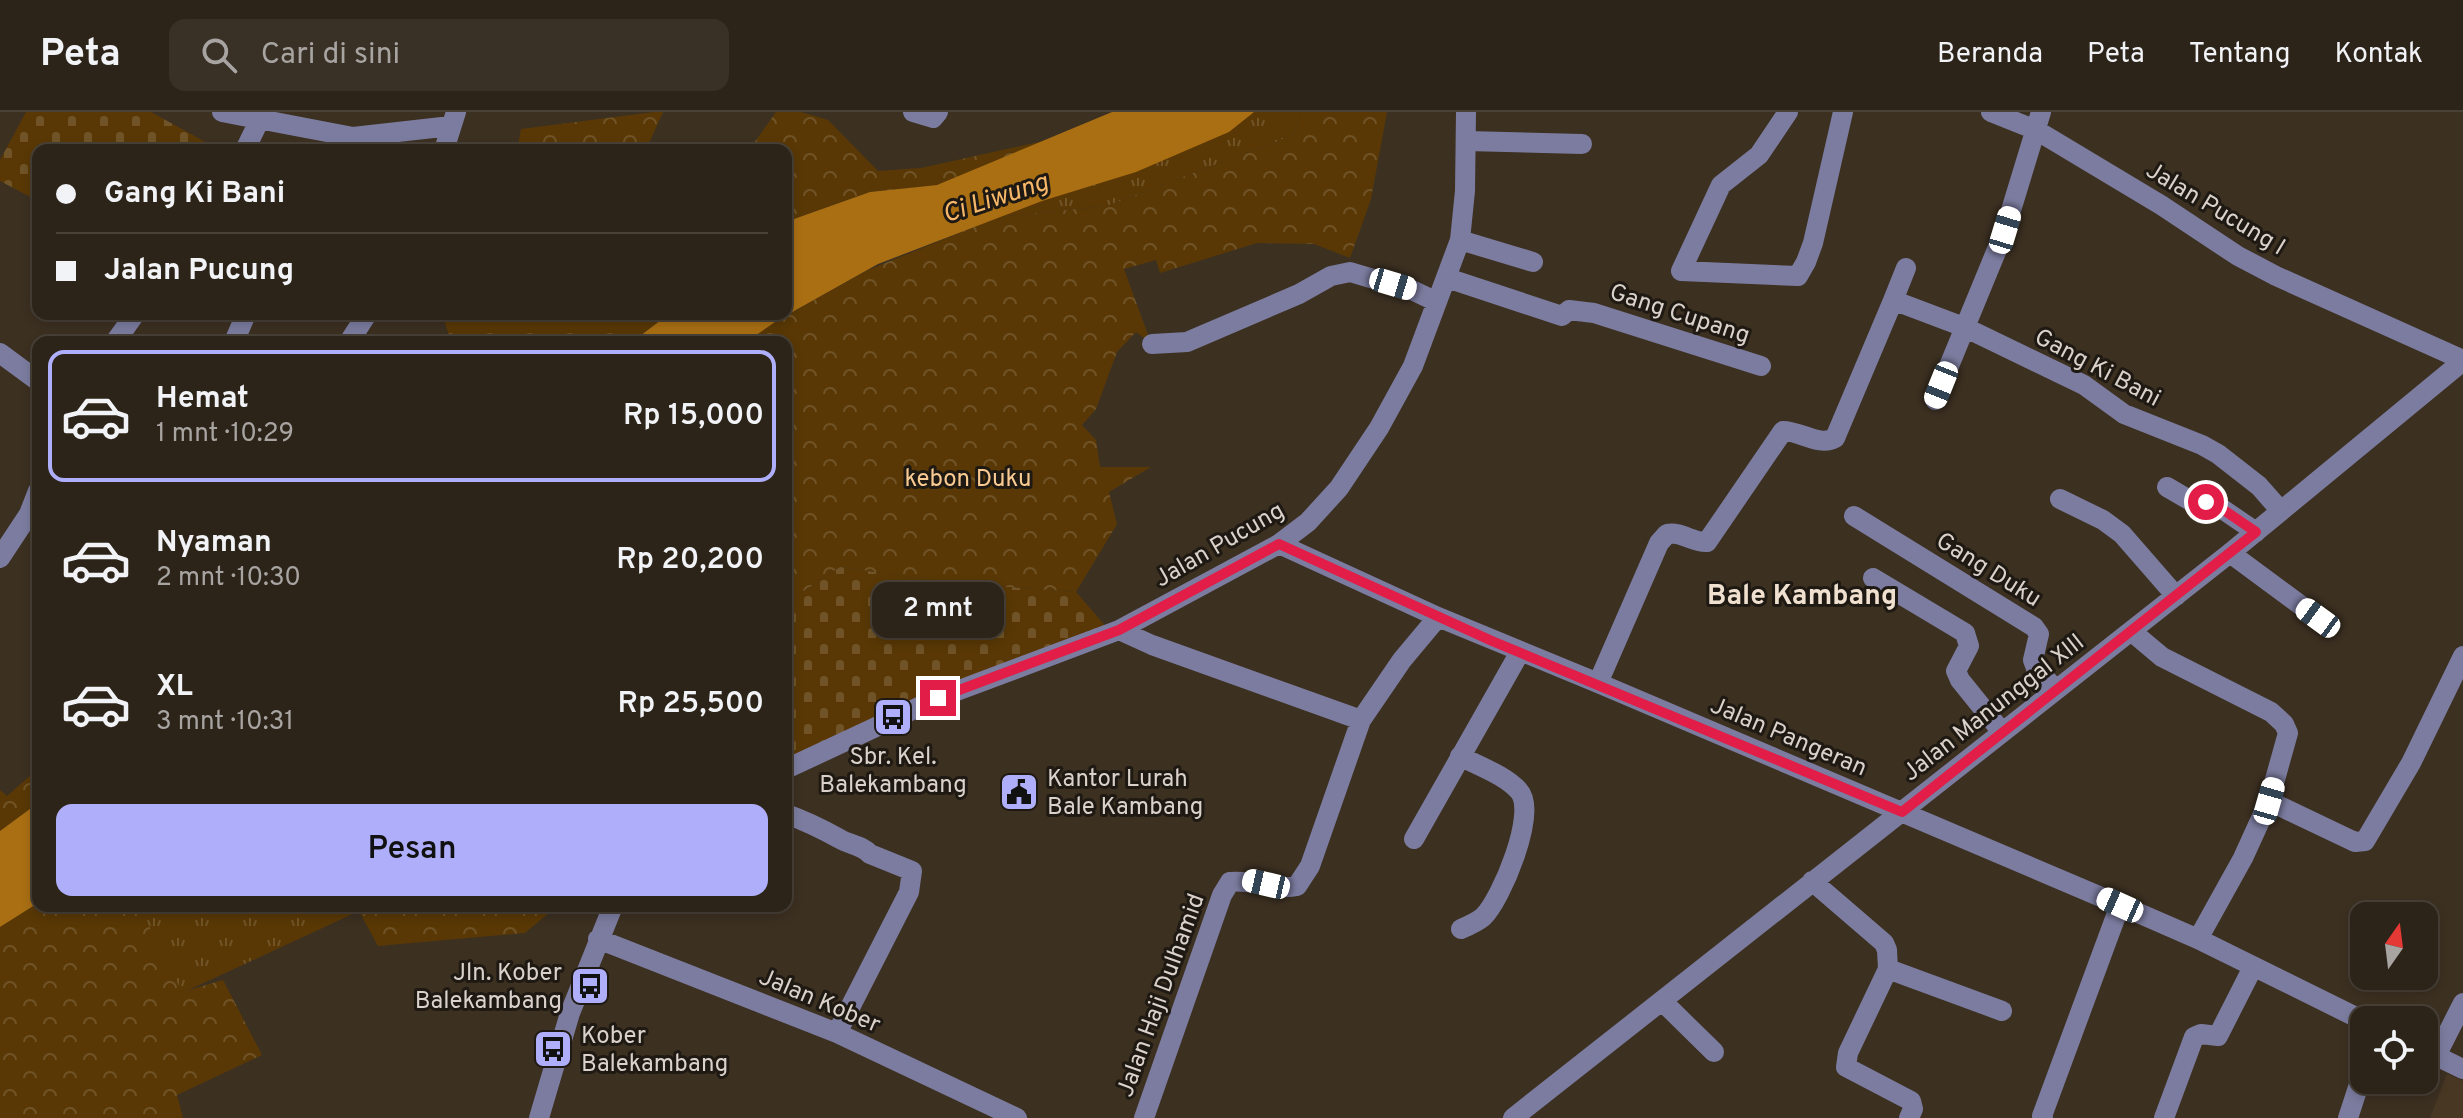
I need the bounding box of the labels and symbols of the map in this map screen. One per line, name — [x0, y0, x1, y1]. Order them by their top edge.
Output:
street label: Jalan Pucung I — [2140, 156, 2290, 263]
water label: Ci Liwung — [939, 167, 1054, 232]
car — [1987, 204, 2023, 256]
car — [1367, 266, 1419, 302]
street label: Gang Cupang — [1605, 278, 1753, 352]
street label: Gang Ki Bani — [2029, 323, 2165, 415]
car — [1921, 358, 1961, 412]
park label: kebon Duku — [904, 465, 1032, 495]
route start — [2188, 484, 2224, 520]
street label: Jalan Pucung — [1150, 496, 1290, 595]
street label: Gang Duku — [1930, 527, 2046, 615]
district label: Bale Kambang — [1707, 579, 1897, 615]
callout: 2 mnt — [872, 582, 1004, 638]
car — [2292, 594, 2344, 642]
street label: Jalan Manunggal XIII — [1897, 628, 2091, 789]
route end — [920, 680, 956, 716]
street label: Jalan Pangeran — [1705, 691, 1871, 784]
bus stop icon: Sbr. Kel. Balekambang — [872, 696, 914, 738]
place label: Sbr. Kel. Balekambang — [819, 743, 967, 801]
place label: Kantor Lurah Bale Kambang — [1047, 765, 1203, 823]
public building icon: Kantor Lurah Bale Kambang — [998, 771, 1040, 813]
car — [2251, 775, 2287, 827]
car — [1240, 867, 1292, 901]
car — [2093, 884, 2147, 926]
street label: Jalan Haji Dulhamid — [1111, 890, 1213, 1101]
north arrow — [2350, 902, 2438, 990]
place label: Jln. Kober Balekambang — [415, 959, 562, 1017]
street label: Jalan Kober — [754, 963, 885, 1041]
bus stop icon: Jln. Kober Balekambang — [569, 965, 611, 1007]
place label: Kober Balekambang — [581, 1022, 728, 1080]
bus stop icon: Kober Balekambang — [532, 1028, 574, 1070]

